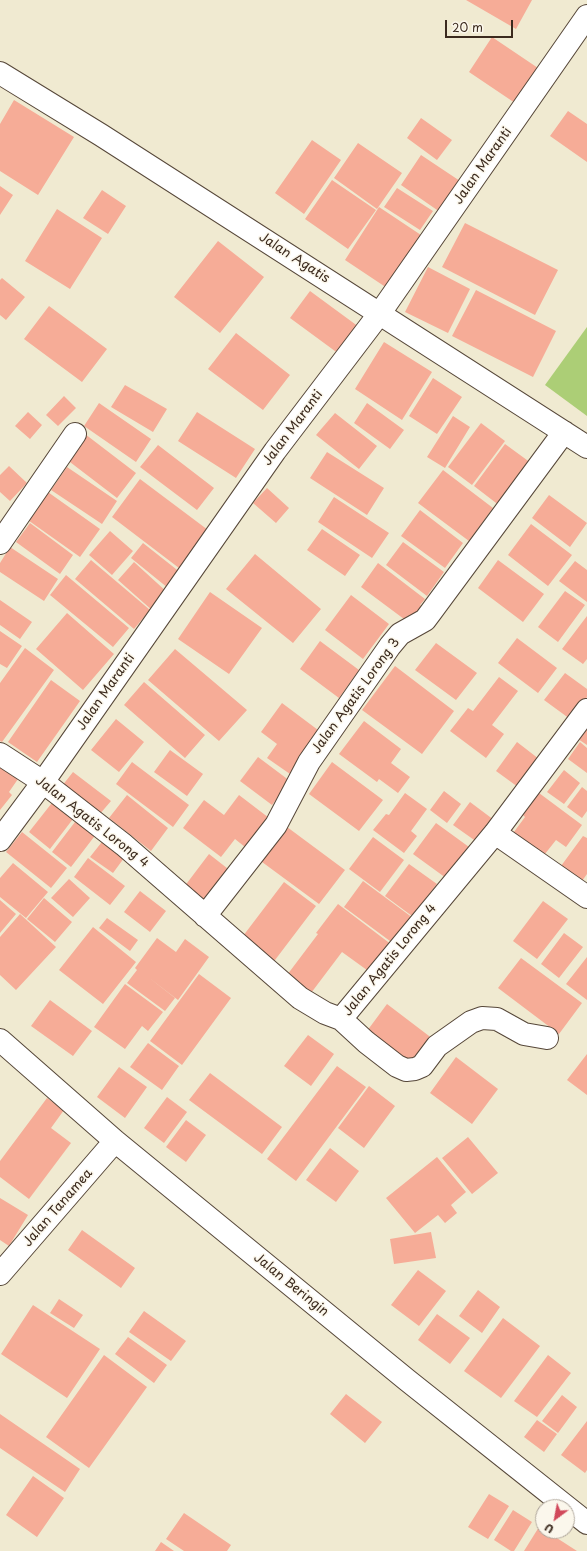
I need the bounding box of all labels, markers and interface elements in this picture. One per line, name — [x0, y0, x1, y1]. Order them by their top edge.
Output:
scale bar — [447, 12, 515, 38]
text: 20 m — [452, 18, 483, 36]
street label: Jalan Maranti — [451, 125, 515, 207]
street label: Jalan Agatis — [256, 229, 332, 287]
street label: Jalan Maranti — [260, 387, 326, 469]
street label: Jalan Agatis Lorong 3 — [309, 635, 403, 757]
street label: Jalan Maranti — [74, 651, 138, 733]
street label: Jalan Agatis Lorong 4 — [32, 773, 152, 871]
street label: Jalan Agatis Lorong 4 — [340, 901, 440, 1019]
street label: Jalan Tanamea — [20, 1166, 96, 1250]
street label: Jalan Beringin — [250, 1250, 332, 1320]
north arrow — [535, 1499, 575, 1539]
text: U — [541, 1519, 557, 1538]

